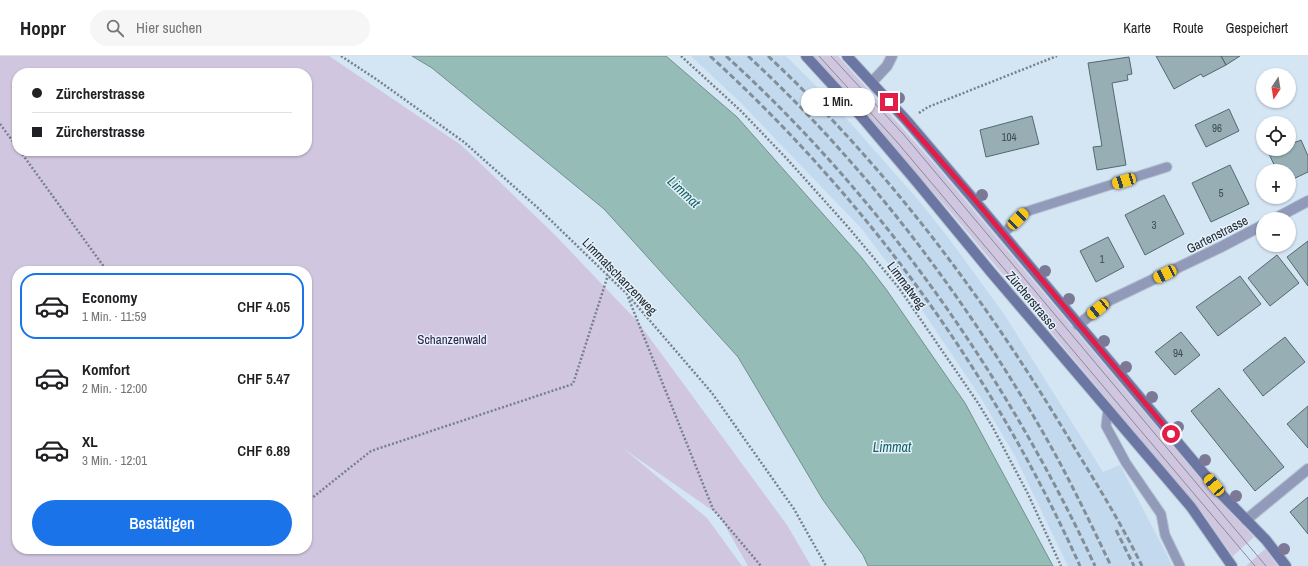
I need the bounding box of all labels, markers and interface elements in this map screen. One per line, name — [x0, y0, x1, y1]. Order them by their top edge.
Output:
search box — [90, 10, 370, 46]
text: Hoppr — [20, 15, 66, 41]
icon: search — [104, 17, 126, 39]
text: Hier suchen — [136, 17, 202, 38]
text: Karte — [1123, 19, 1151, 37]
text: Route — [1173, 19, 1203, 37]
text: Gespeichert — [1225, 19, 1288, 37]
north arrow — [1256, 68, 1296, 108]
map controls — [1256, 68, 1296, 252]
text: Zürcherstrasse — [56, 83, 145, 104]
callout: 1 Min. — [801, 88, 875, 116]
text: 1 Min. — [823, 93, 853, 110]
route end — [880, 93, 898, 111]
button: locate — [1256, 116, 1296, 156]
text: Zürcherstrasse — [56, 121, 145, 142]
house number: 96 — [1212, 121, 1222, 135]
house number: 104 — [1001, 130, 1017, 144]
button: + — [1256, 164, 1296, 204]
water label: Limmat — [664, 172, 705, 212]
car — [1111, 172, 1137, 190]
house number: 5 — [1218, 186, 1224, 200]
car — [1005, 206, 1031, 232]
street label: Gartenstrasse — [1184, 212, 1251, 257]
button: − — [1256, 212, 1296, 252]
house number: 3 — [1151, 218, 1157, 232]
street label: Limmatschanzenweg — [579, 234, 661, 319]
house number: 1 — [1099, 252, 1105, 266]
street label: Limmatweg — [883, 258, 930, 312]
car — [1152, 263, 1178, 285]
street label: Zürcherstrasse — [1002, 268, 1061, 333]
text: Economy — [82, 287, 137, 308]
icon: car — [34, 288, 70, 324]
text: CHF 4.05 — [237, 296, 290, 317]
car — [1085, 297, 1111, 321]
text: 1 Min. · 11:59 — [82, 308, 146, 325]
park label: Schanzenwald — [417, 331, 487, 348]
house number: 94 — [1173, 346, 1183, 360]
text: Komfort — [82, 359, 130, 380]
icon: car — [34, 360, 70, 396]
text: CHF 5.47 — [237, 368, 290, 389]
text: 2 Min. · 12:00 — [82, 380, 147, 397]
route start — [1162, 425, 1180, 443]
text: XL — [82, 431, 98, 452]
icon: car — [34, 432, 70, 468]
water label: Limmat — [873, 438, 912, 456]
text: CHF 6.89 — [237, 440, 290, 461]
text: 3 Min. · 12:01 — [82, 452, 147, 469]
car — [1202, 472, 1226, 498]
button: Bestätigen — [32, 500, 292, 546]

